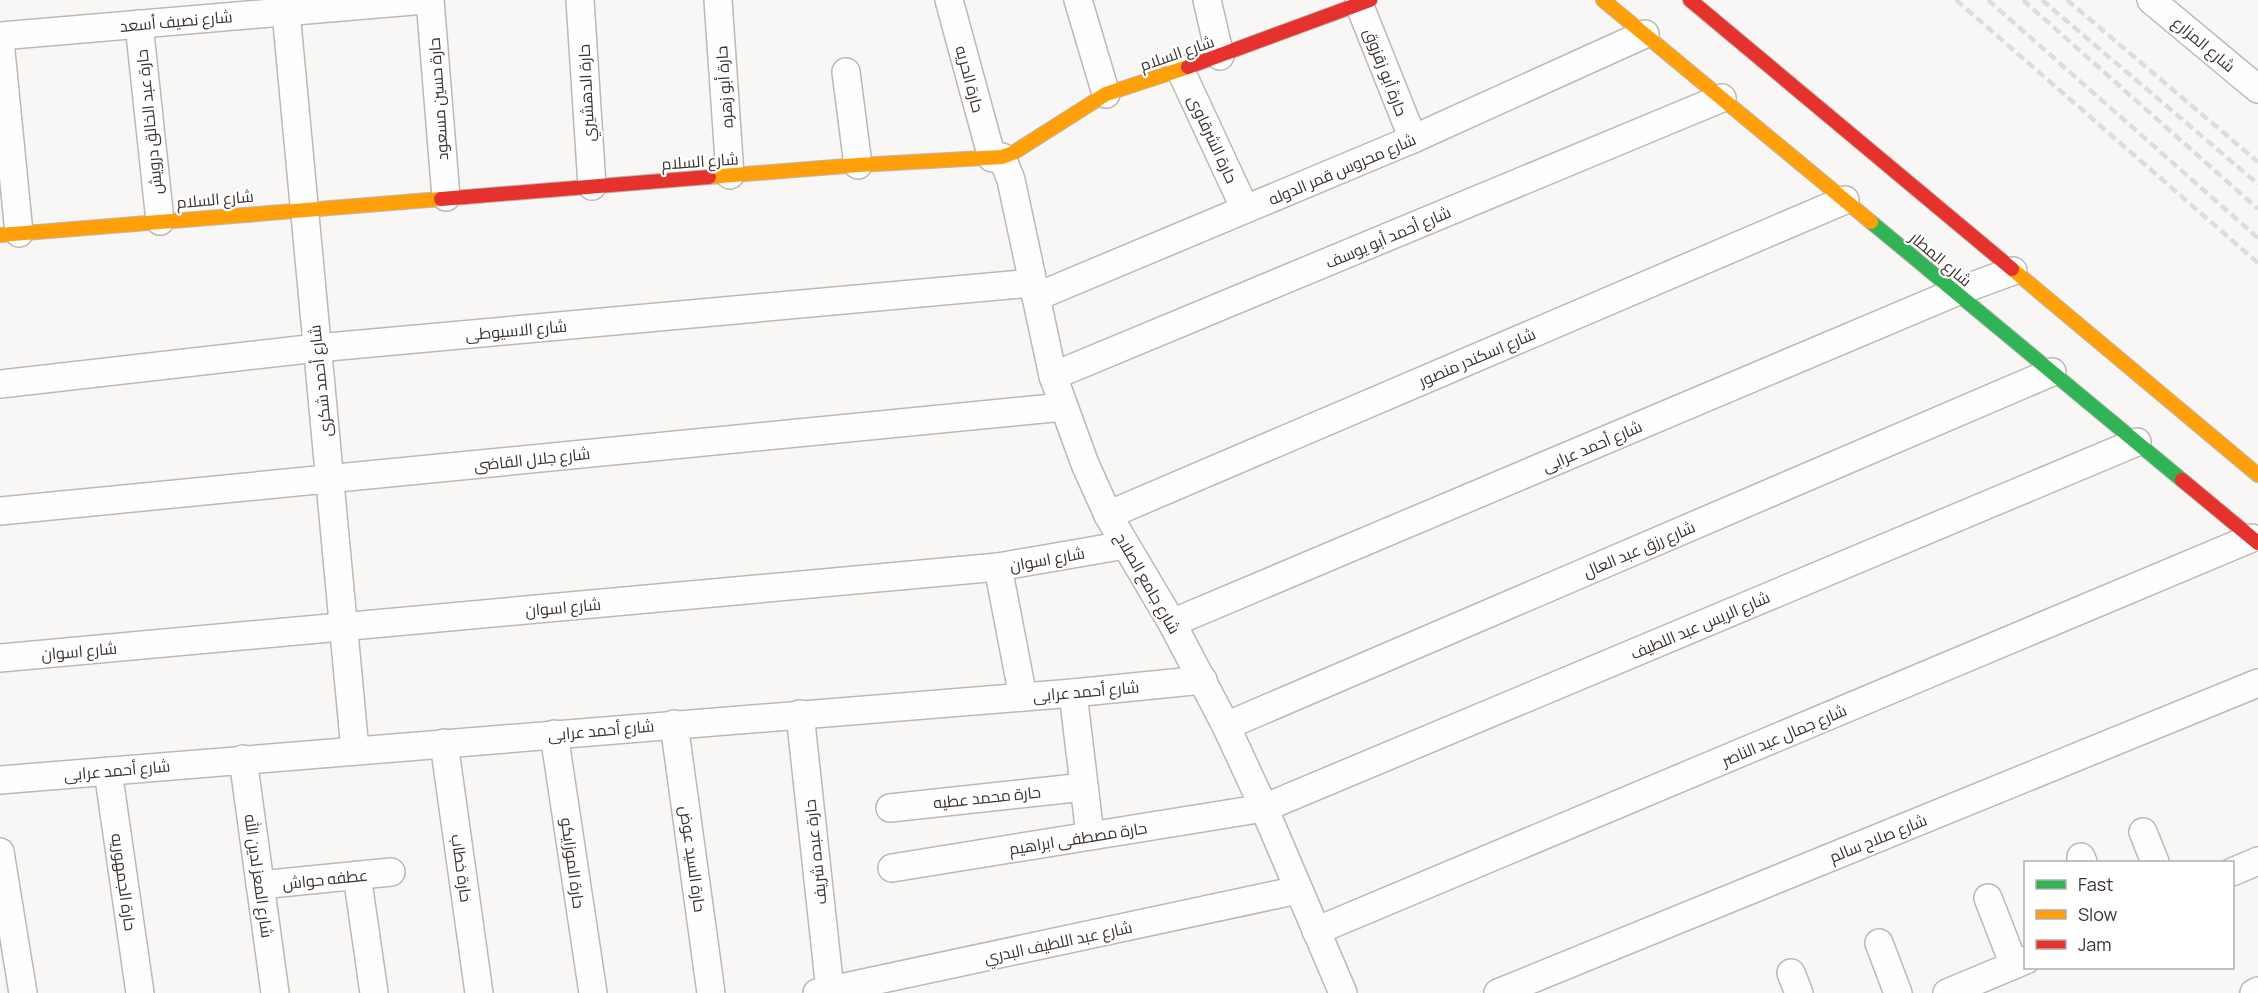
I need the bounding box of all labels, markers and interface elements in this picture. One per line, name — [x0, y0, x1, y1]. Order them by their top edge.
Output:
street label: شارع نصيف أسعد — [119, 5, 233, 38]
street label: شارع المزارع — [2167, 11, 2240, 78]
street label: حارة أبو زقزوق — [1359, 25, 1413, 119]
street label: شارع السلام — [1137, 30, 1218, 77]
street label: حارة حسين مسعود — [423, 37, 453, 161]
street label: حارة الدهشيري — [572, 43, 603, 142]
street label: حارة الحريه — [951, 43, 989, 115]
street label: حارة أبو زهره — [710, 45, 738, 129]
street label: حارة عبد الخالق درويش — [130, 48, 168, 196]
street label: حارة الشرقاوى — [1183, 91, 1243, 187]
street label: شارع محروس قمر الدوله — [1265, 128, 1420, 211]
street label: شارع السلام — [661, 147, 739, 176]
street label: شارع السلام — [175, 185, 255, 214]
street label: شارع أحمد أبو يوسف — [1322, 201, 1455, 274]
street label: شارع المطار — [1904, 226, 1977, 292]
street label: شارع الاسيوطى — [464, 315, 568, 346]
street label: شارع اسكندر منصور — [1414, 322, 1539, 393]
street label: شارع أحمد شكرى — [303, 324, 338, 438]
street label: شارع أحمد عرابى — [1538, 415, 1646, 478]
street label: شارع جلال القاضى — [473, 442, 591, 477]
street label: شارع رزق عبد العال — [1580, 515, 1699, 583]
street label: شارع جامع الصلاح — [1109, 528, 1186, 638]
street label: شارع اسوان — [1008, 542, 1086, 577]
street label: شارع الريس عبد اللطيف — [1627, 586, 1774, 665]
street label: شارع اسوان — [524, 593, 602, 622]
street label: شارع اسوان — [40, 637, 118, 666]
street label: شارع أحمد عرابى — [1032, 675, 1140, 708]
street label: شارع جمال عبد الناصر — [1717, 699, 1850, 773]
street label: شارع أحمد عرابى — [547, 714, 655, 747]
street label: شارع أحمد عرابى — [63, 754, 171, 787]
street label: حارة محمد عطيه — [932, 780, 1042, 814]
street label: حارة عبده شريف — [799, 798, 831, 906]
street label: حارة السيد عوض — [675, 804, 711, 914]
street label: شارع صلاح سالم — [1826, 808, 1930, 869]
street label: شارع المعز لدين الله — [238, 813, 279, 939]
street label: حارة الموزايكو — [556, 816, 590, 910]
street label: حارة مصطفى ابراهيم — [1007, 816, 1149, 861]
street label: حارة الجمهوريه — [106, 832, 142, 932]
street label: حارة خطاب — [446, 833, 478, 903]
legend — [2024, 861, 2234, 969]
street label: عطفه حواش — [281, 864, 369, 894]
text: Fast — [2078, 872, 2113, 896]
text: Slow — [2078, 902, 2118, 926]
street label: شارع عبد اللطيف البدري — [982, 916, 1135, 971]
text: Jam — [2078, 932, 2112, 956]

